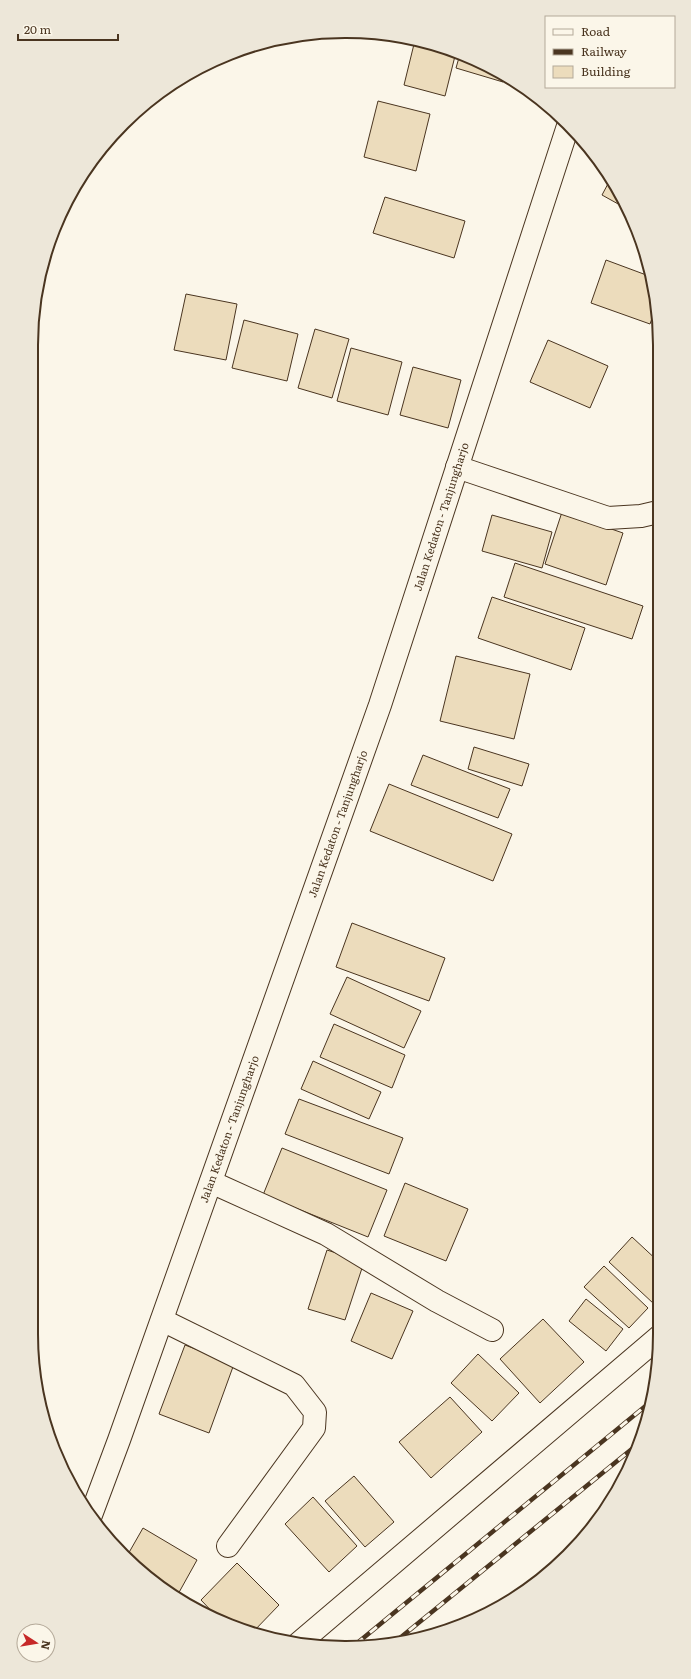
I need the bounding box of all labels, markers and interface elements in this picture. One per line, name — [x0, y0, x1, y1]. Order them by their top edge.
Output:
scale bar — [18, 16, 118, 42]
legend — [545, 16, 675, 88]
text: 20 m — [24, 20, 51, 38]
text: Road — [581, 22, 611, 40]
text: Railway — [581, 42, 627, 60]
text: Building — [581, 62, 631, 80]
street label: Jalan Kedaton - Tanjungharjo — [409, 440, 472, 593]
street label: Jalan Kedaton - Tanjungharjo — [303, 748, 370, 899]
street label: Jalan Kedaton - Tanjungharjo — [195, 1053, 262, 1205]
north arrow — [16, 1623, 56, 1663]
text: N — [38, 1639, 56, 1651]

